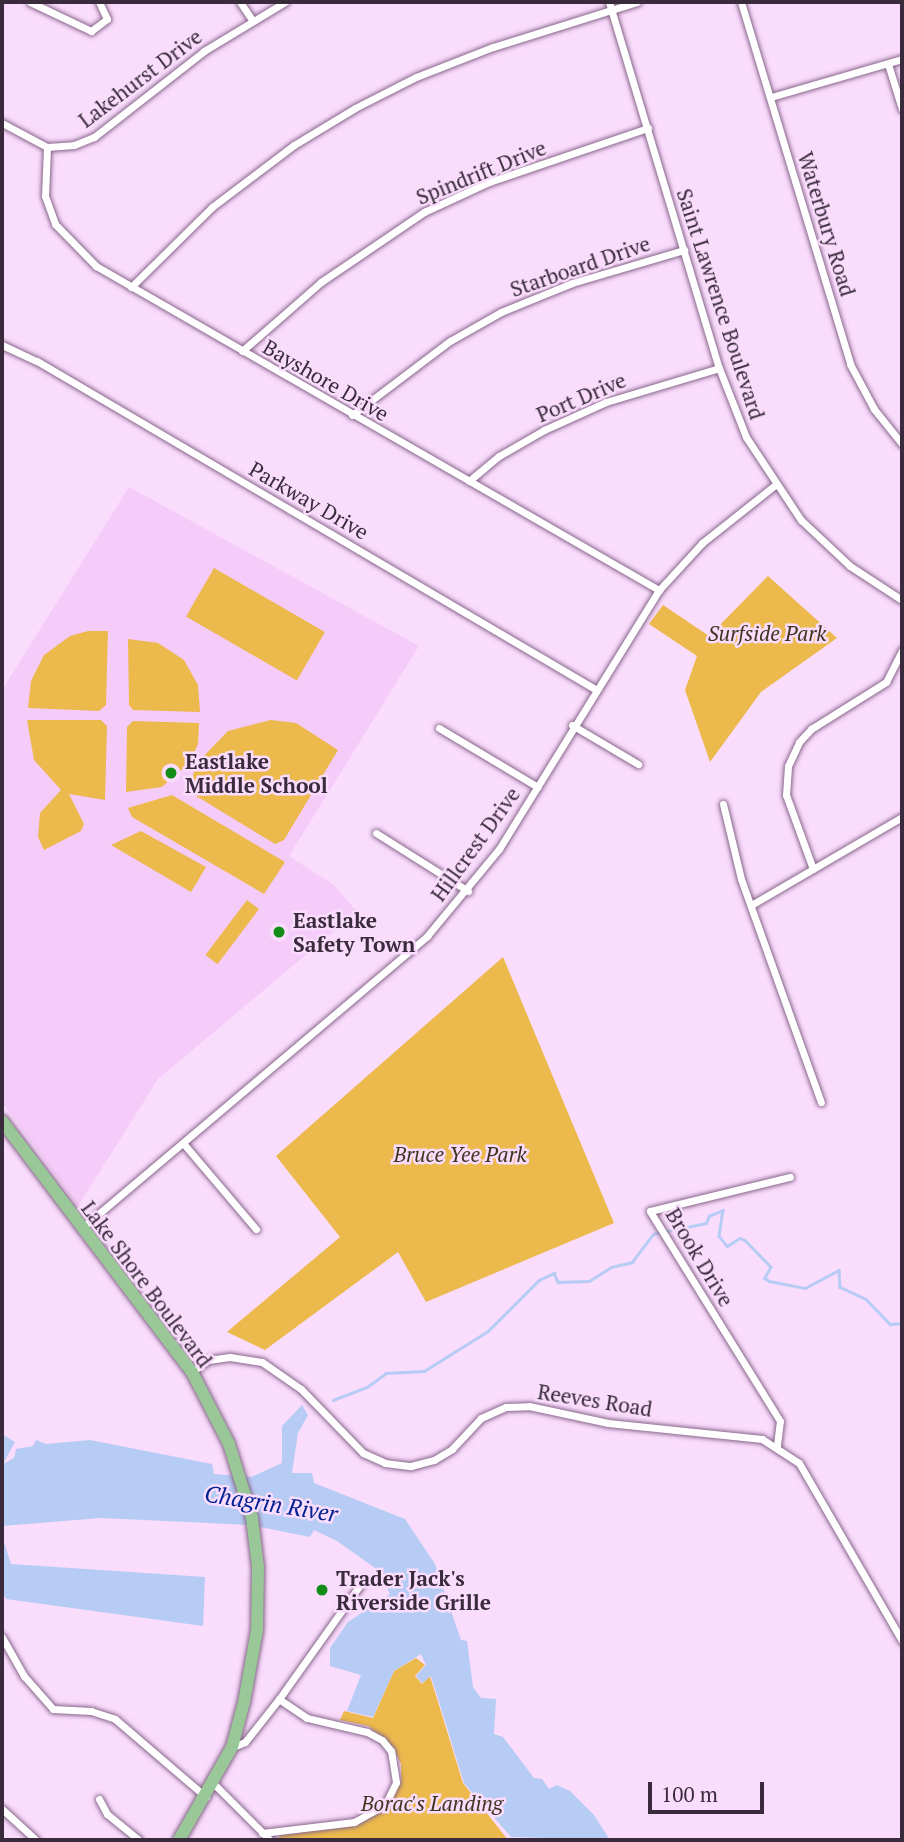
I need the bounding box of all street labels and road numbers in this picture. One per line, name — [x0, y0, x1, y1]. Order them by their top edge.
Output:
street label: Lakehurst Drive — [73, 23, 207, 133]
street label: Spindrift Drive — [412, 134, 550, 210]
street label: Waterbury Road — [793, 149, 861, 299]
street label: Saint Lawrence Boulevard — [672, 185, 770, 423]
street label: Starboard Drive — [507, 230, 653, 302]
street label: Bayshore Drive — [259, 334, 393, 426]
street label: Port Drive — [533, 367, 629, 427]
street label: Parkway Drive — [245, 456, 373, 544]
street label: Hillcrest Drive — [425, 782, 525, 906]
street label: Lake Shore Boulevard — [76, 1196, 218, 1372]
street label: Brook Drive — [661, 1203, 739, 1311]
street label: Reeves Road — [536, 1379, 654, 1421]

